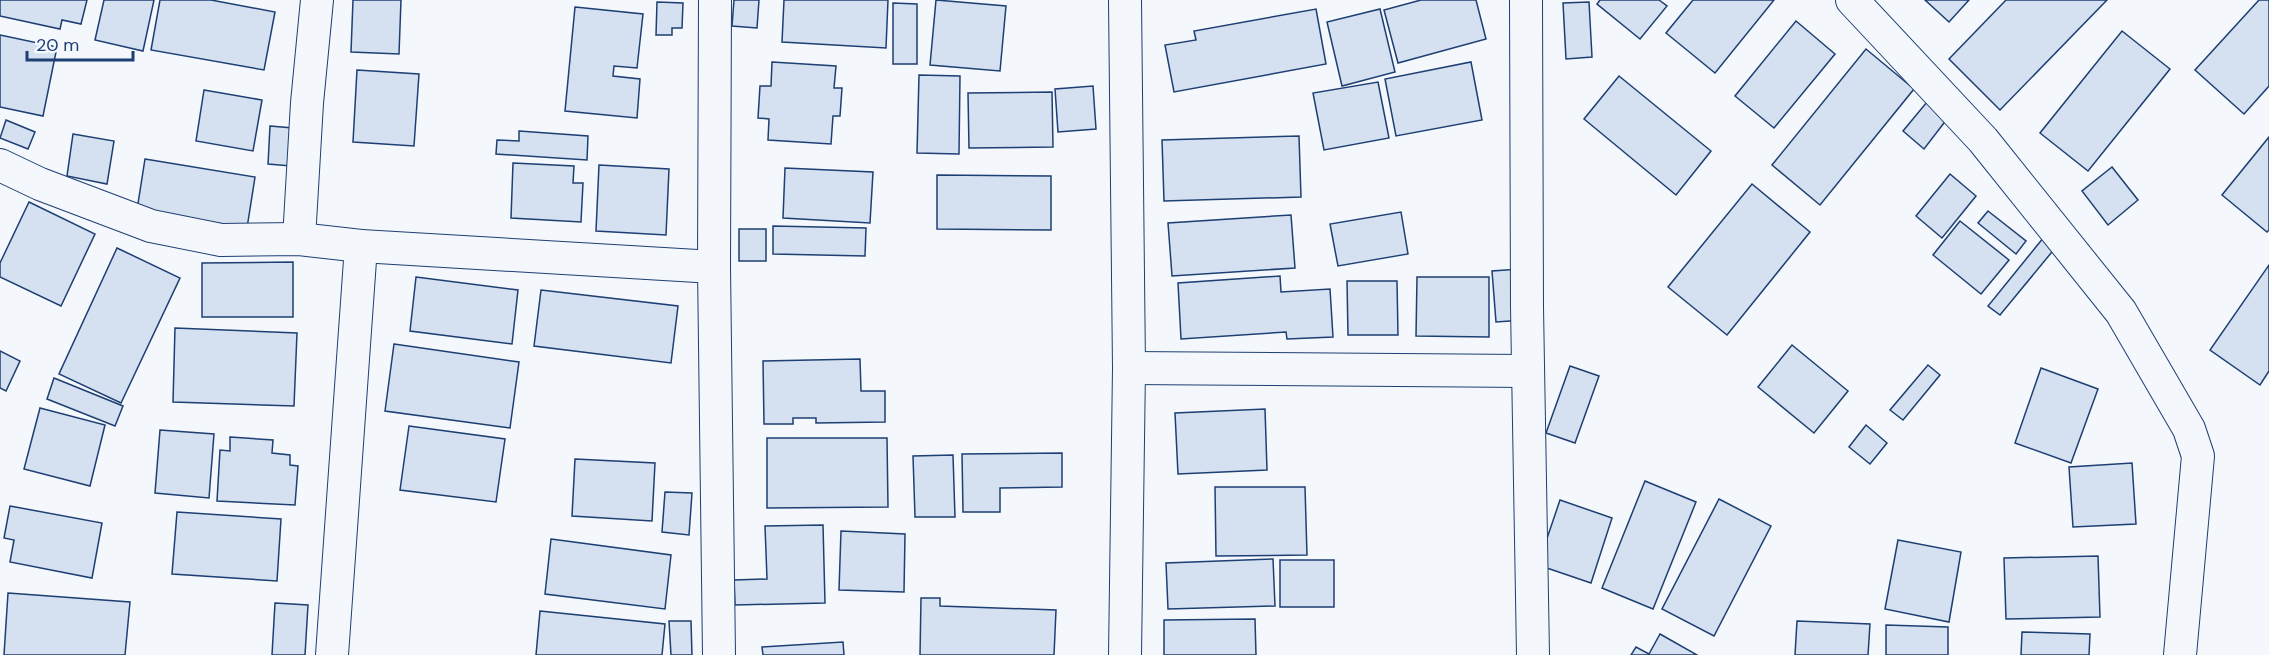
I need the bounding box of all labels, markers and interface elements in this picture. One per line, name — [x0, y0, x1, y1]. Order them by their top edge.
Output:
scale bar — [27, 24, 134, 62]
text: 20 m — [36, 33, 79, 57]

